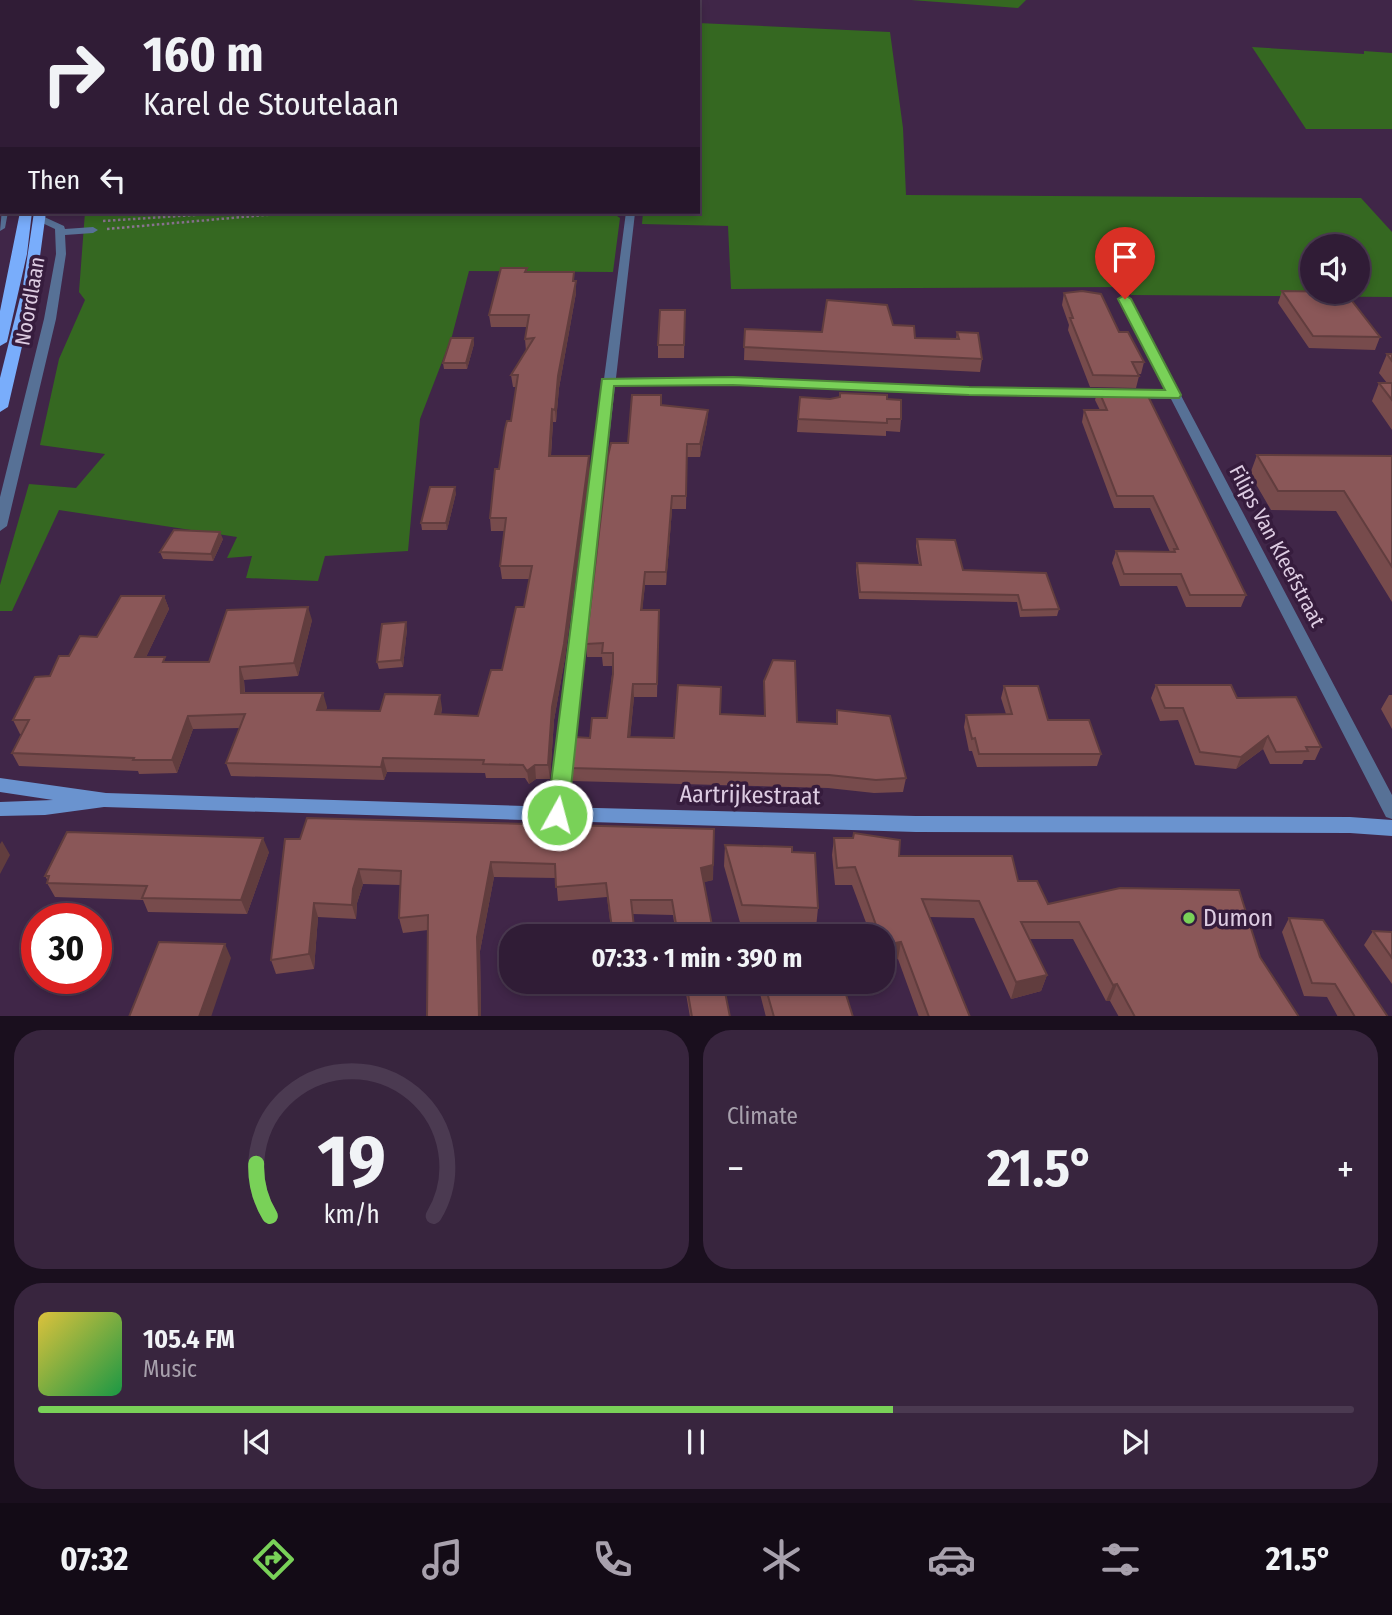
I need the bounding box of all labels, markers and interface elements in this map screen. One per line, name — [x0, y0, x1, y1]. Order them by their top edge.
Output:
text: 160 m — [143, 25, 264, 84]
icon: right — [28, 28, 119, 119]
text: Karel de Stoutelaan — [143, 85, 399, 123]
icon: left — [94, 161, 132, 199]
text: Then — [28, 165, 80, 196]
pin — [1095, 227, 1155, 299]
map controls — [1300, 234, 1370, 304]
button: sound — [1300, 234, 1370, 304]
icon: arrive — [1106, 238, 1144, 276]
street label: Noordlaan — [9, 255, 51, 347]
street label: Filips Van Kleefstraat — [1223, 461, 1331, 631]
position arrow — [520, 778, 594, 852]
street label: Aartrijkestraat — [679, 780, 821, 810]
speed limit sign: 30 — [21, 903, 112, 994]
place label: Dumon — [1203, 904, 1273, 932]
marker: Dumon — [1181, 910, 1197, 926]
text: 07:33 · 1 min · 390 m — [592, 943, 802, 974]
text: Climate — [727, 1102, 798, 1130]
text: 19 — [317, 1118, 386, 1205]
text: 21.5° — [987, 1137, 1094, 1200]
text: − — [727, 1146, 744, 1192]
text: + — [1337, 1146, 1354, 1192]
text: km/h — [324, 1199, 379, 1229]
text: 105.4 FM — [143, 1324, 235, 1355]
text: Music — [143, 1355, 197, 1383]
icon: previous — [238, 1423, 276, 1461]
icon: pause — [677, 1423, 715, 1461]
icon: next — [1116, 1423, 1154, 1461]
icon: directions — [249, 1535, 298, 1584]
icon: music — [418, 1535, 467, 1584]
icon: phone — [588, 1535, 637, 1584]
icon: climate — [757, 1535, 806, 1584]
icon: car — [927, 1535, 976, 1584]
icon: filters — [1096, 1535, 1145, 1584]
text: 07:32 — [60, 1540, 128, 1578]
text: 21.5° — [1266, 1540, 1332, 1578]

